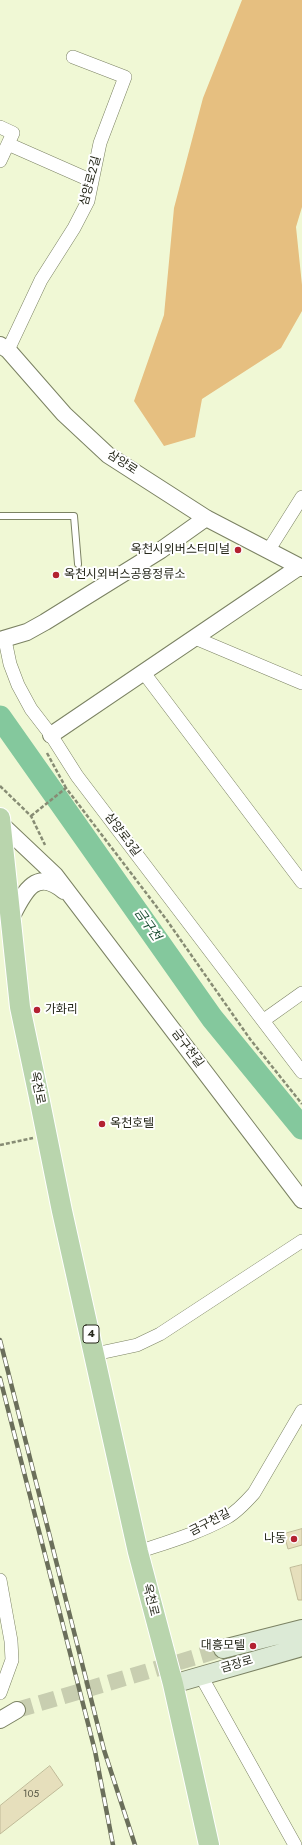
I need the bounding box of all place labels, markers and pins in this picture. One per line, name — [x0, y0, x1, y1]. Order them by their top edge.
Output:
place label: 옥천시외버스터미널 — [131, 543, 230, 557]
marker: 옥천시외버스터미널 — [233, 545, 243, 555]
place label: 옥천시외버스공용정류소 — [64, 568, 185, 582]
marker: 옥천시외버스공용정류소 — [51, 570, 61, 580]
place label: 가화리 — [45, 1003, 78, 1017]
marker: 가화리 — [32, 1005, 42, 1015]
place label: 옥천호텔 — [110, 1117, 154, 1131]
marker: 옥천호텔 — [97, 1119, 107, 1129]
place label: 나동 — [264, 1532, 286, 1546]
marker: 나동 — [289, 1534, 299, 1544]
place label: 대흥모텔 — [201, 1639, 245, 1653]
marker: 대흥모텔 — [248, 1641, 258, 1651]

